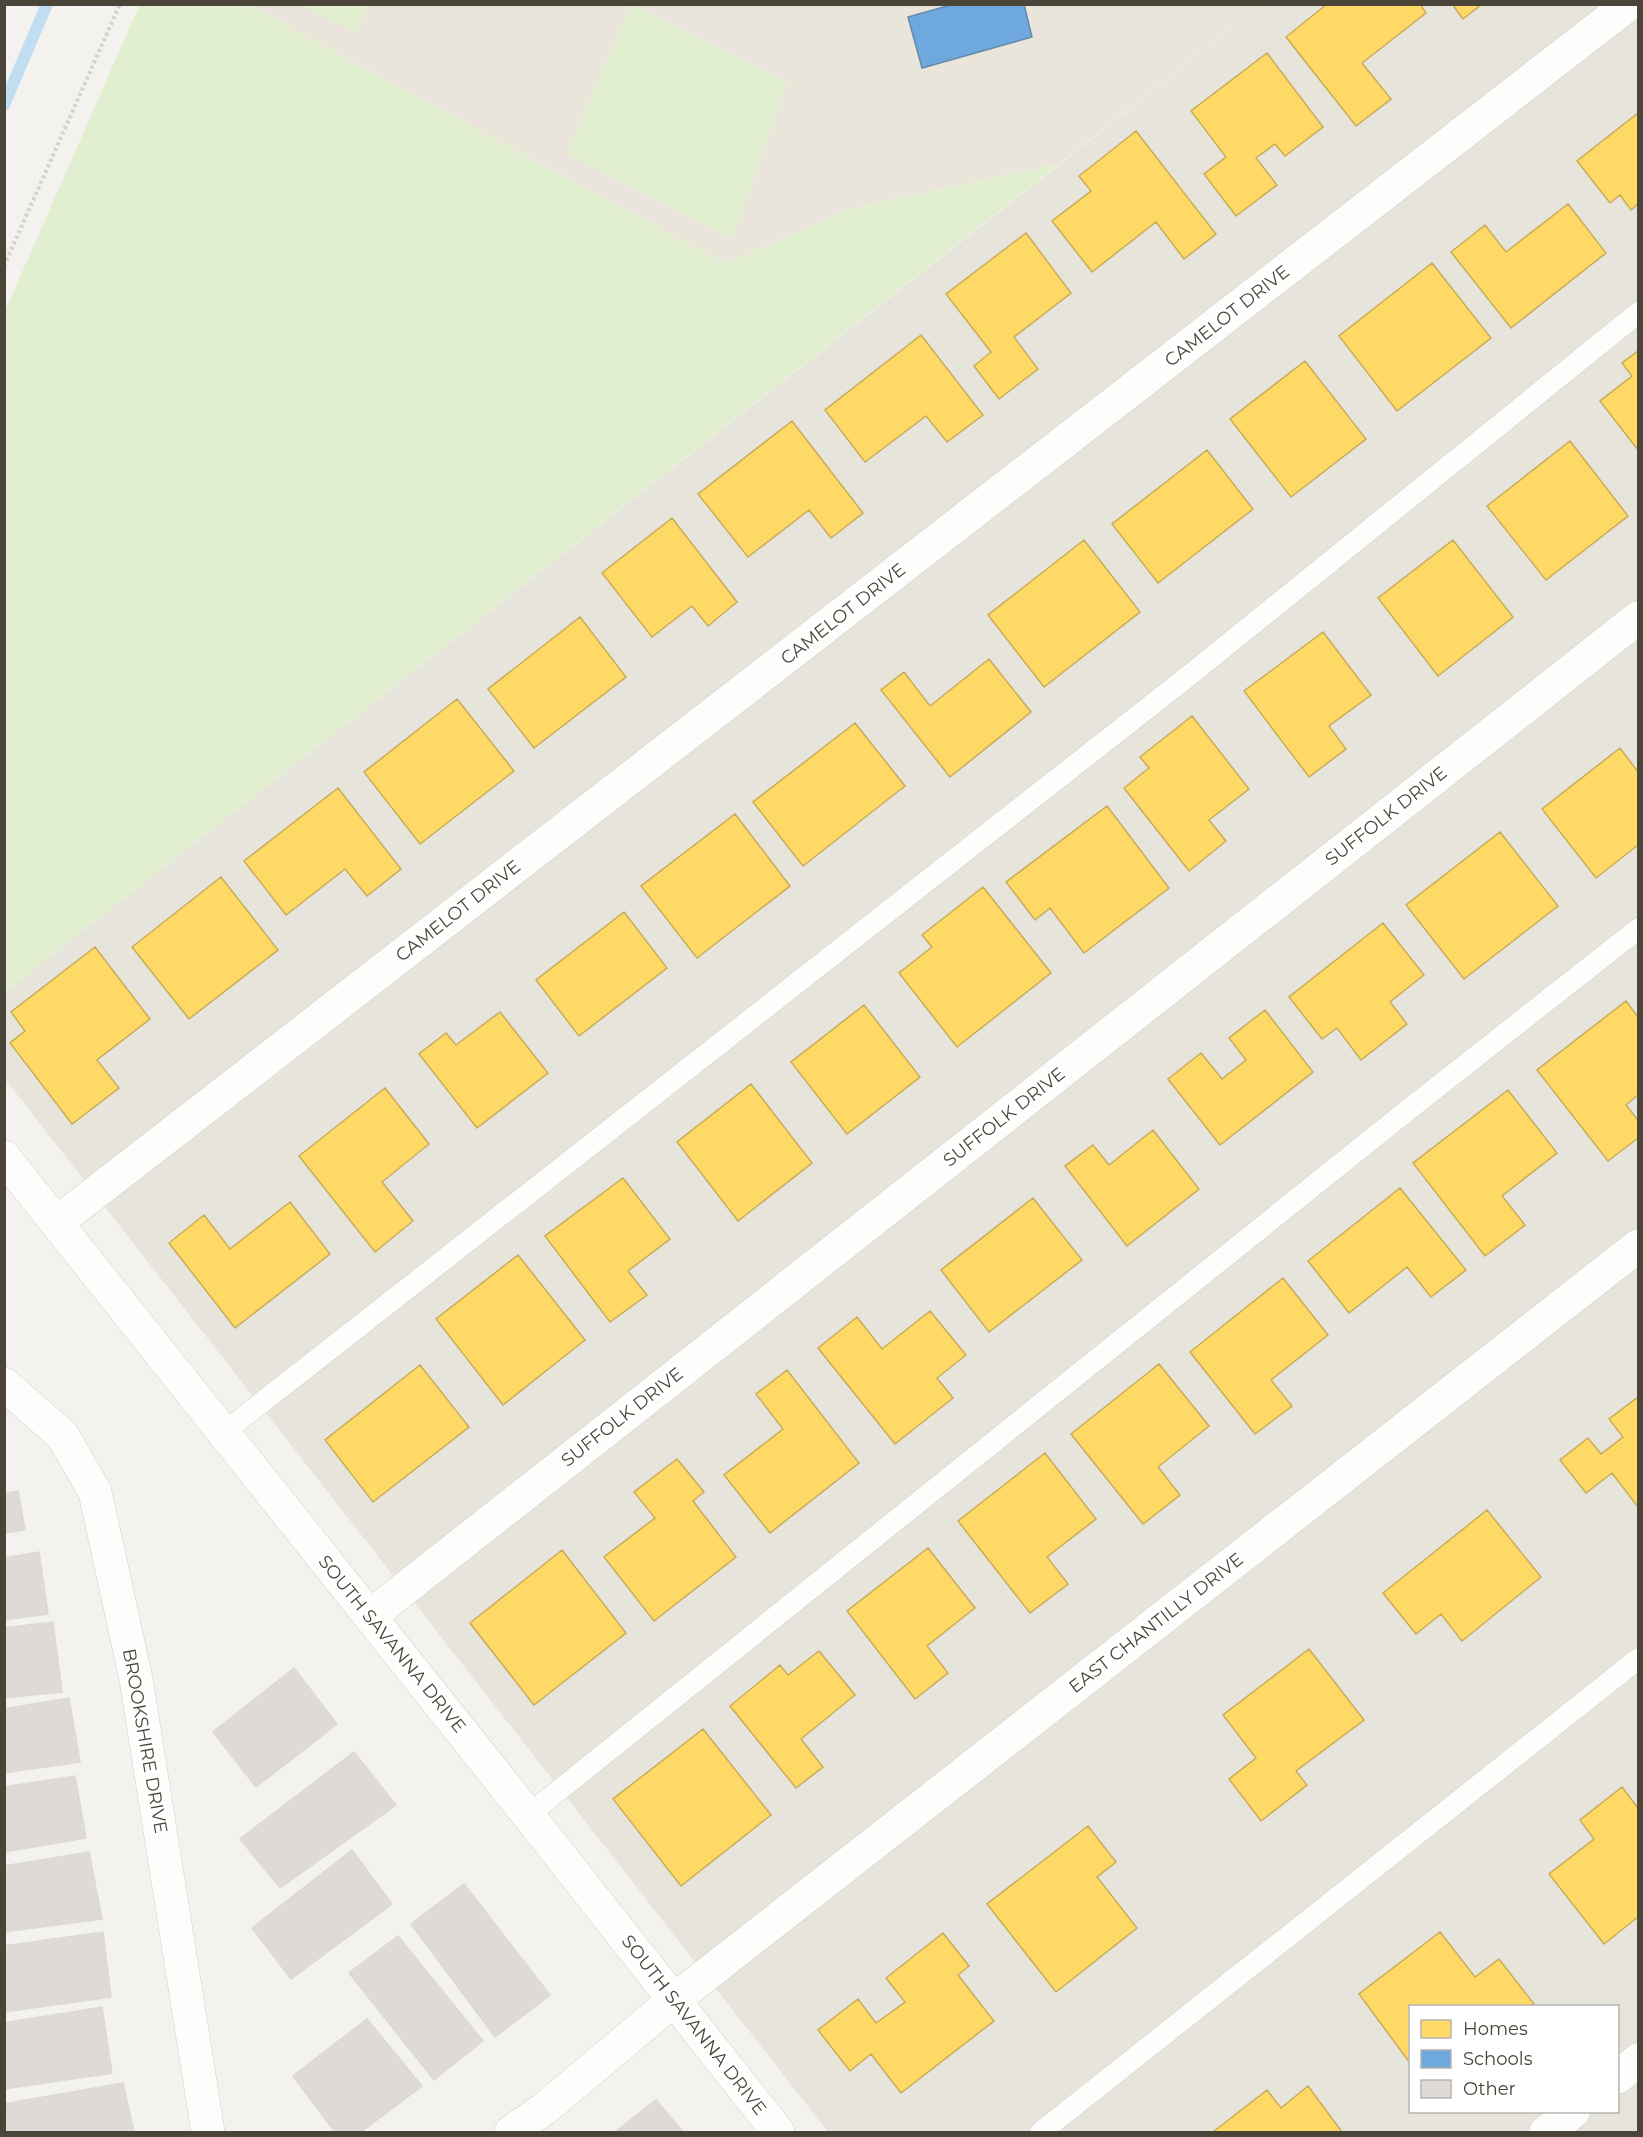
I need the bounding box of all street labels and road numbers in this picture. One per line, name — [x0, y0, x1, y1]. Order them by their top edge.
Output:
street label: CAMELOT DRIVE — [1160, 260, 1294, 372]
street label: CAMELOT DRIVE — [776, 558, 910, 670]
street label: SUFFOLK DRIVE — [1321, 762, 1451, 870]
street label: CAMELOT DRIVE — [391, 855, 525, 967]
street label: SUFFOLK DRIVE — [939, 1063, 1069, 1171]
street label: SUFFOLK DRIVE — [557, 1363, 687, 1471]
street label: EAST CHANTILLY DRIVE — [1065, 1548, 1247, 1698]
street label: SOUTH SAVANNA DRIVE — [314, 1551, 470, 1737]
street label: BROOKSHIRE DRIVE — [118, 1647, 172, 1835]
street label: SOUTH SAVANNA DRIVE — [617, 1931, 771, 2119]

